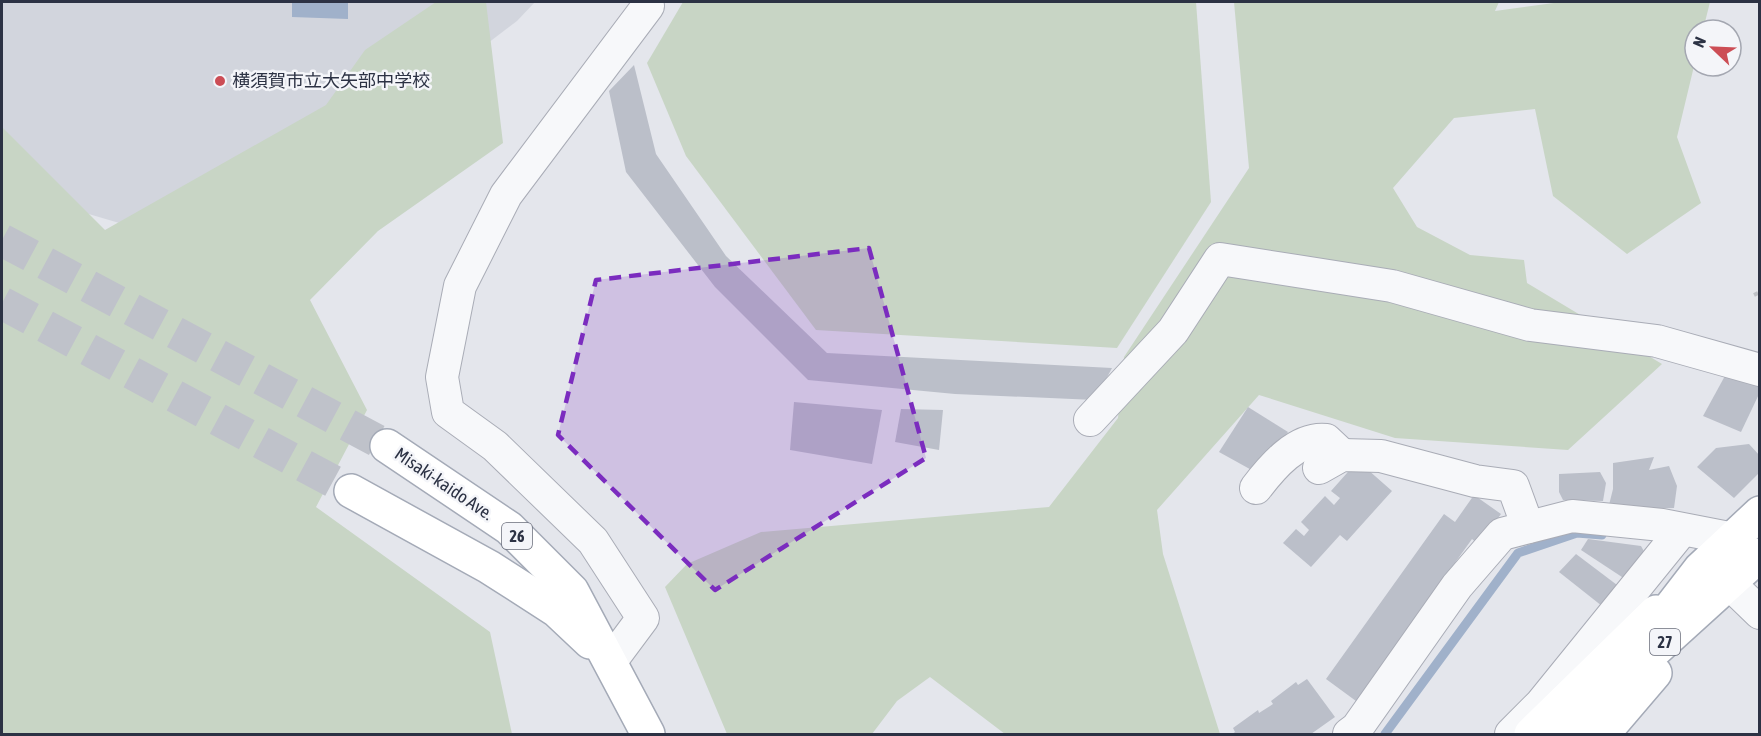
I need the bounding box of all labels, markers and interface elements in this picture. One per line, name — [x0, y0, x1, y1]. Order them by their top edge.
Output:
north arrow — [1683, 18, 1743, 78]
text: N — [1689, 34, 1709, 50]
place label: 横須賀市立大矢部中学校 — [232, 70, 430, 91]
marker: 横須賀市立大矢部中学校 — [213, 74, 227, 88]
street label: Misaki-kaido Ave. — [391, 443, 498, 524]
road number: 26 — [502, 523, 532, 549]
road number: 27 — [1650, 629, 1680, 655]

